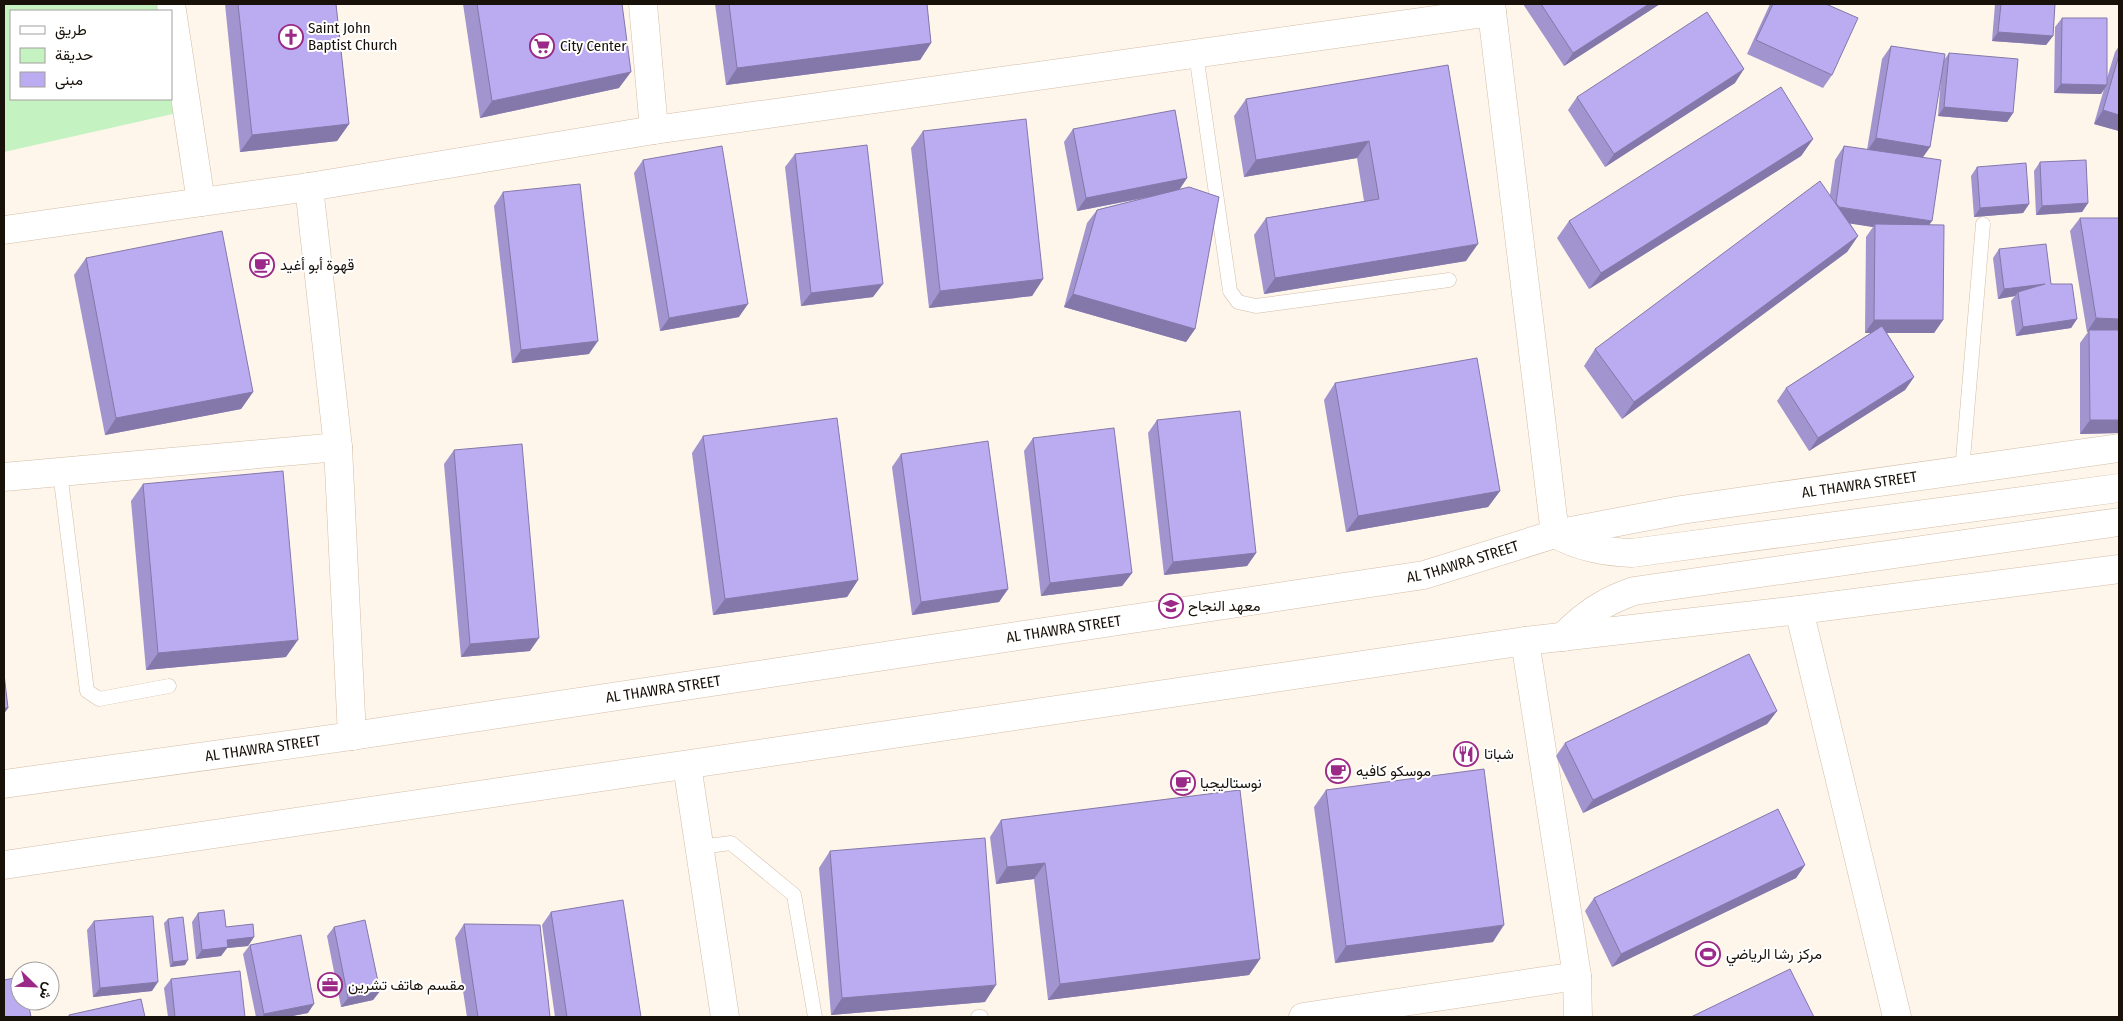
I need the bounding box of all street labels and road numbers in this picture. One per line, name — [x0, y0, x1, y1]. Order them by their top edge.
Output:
street label: AL THAWRA STREET — [1801, 468, 1918, 502]
street label: AL THAWRA STREET — [1405, 537, 1521, 586]
street label: AL THAWRA STREET — [1005, 612, 1123, 647]
street label: AL THAWRA STREET — [604, 672, 722, 707]
street label: AL THAWRA STREET — [204, 731, 321, 765]

